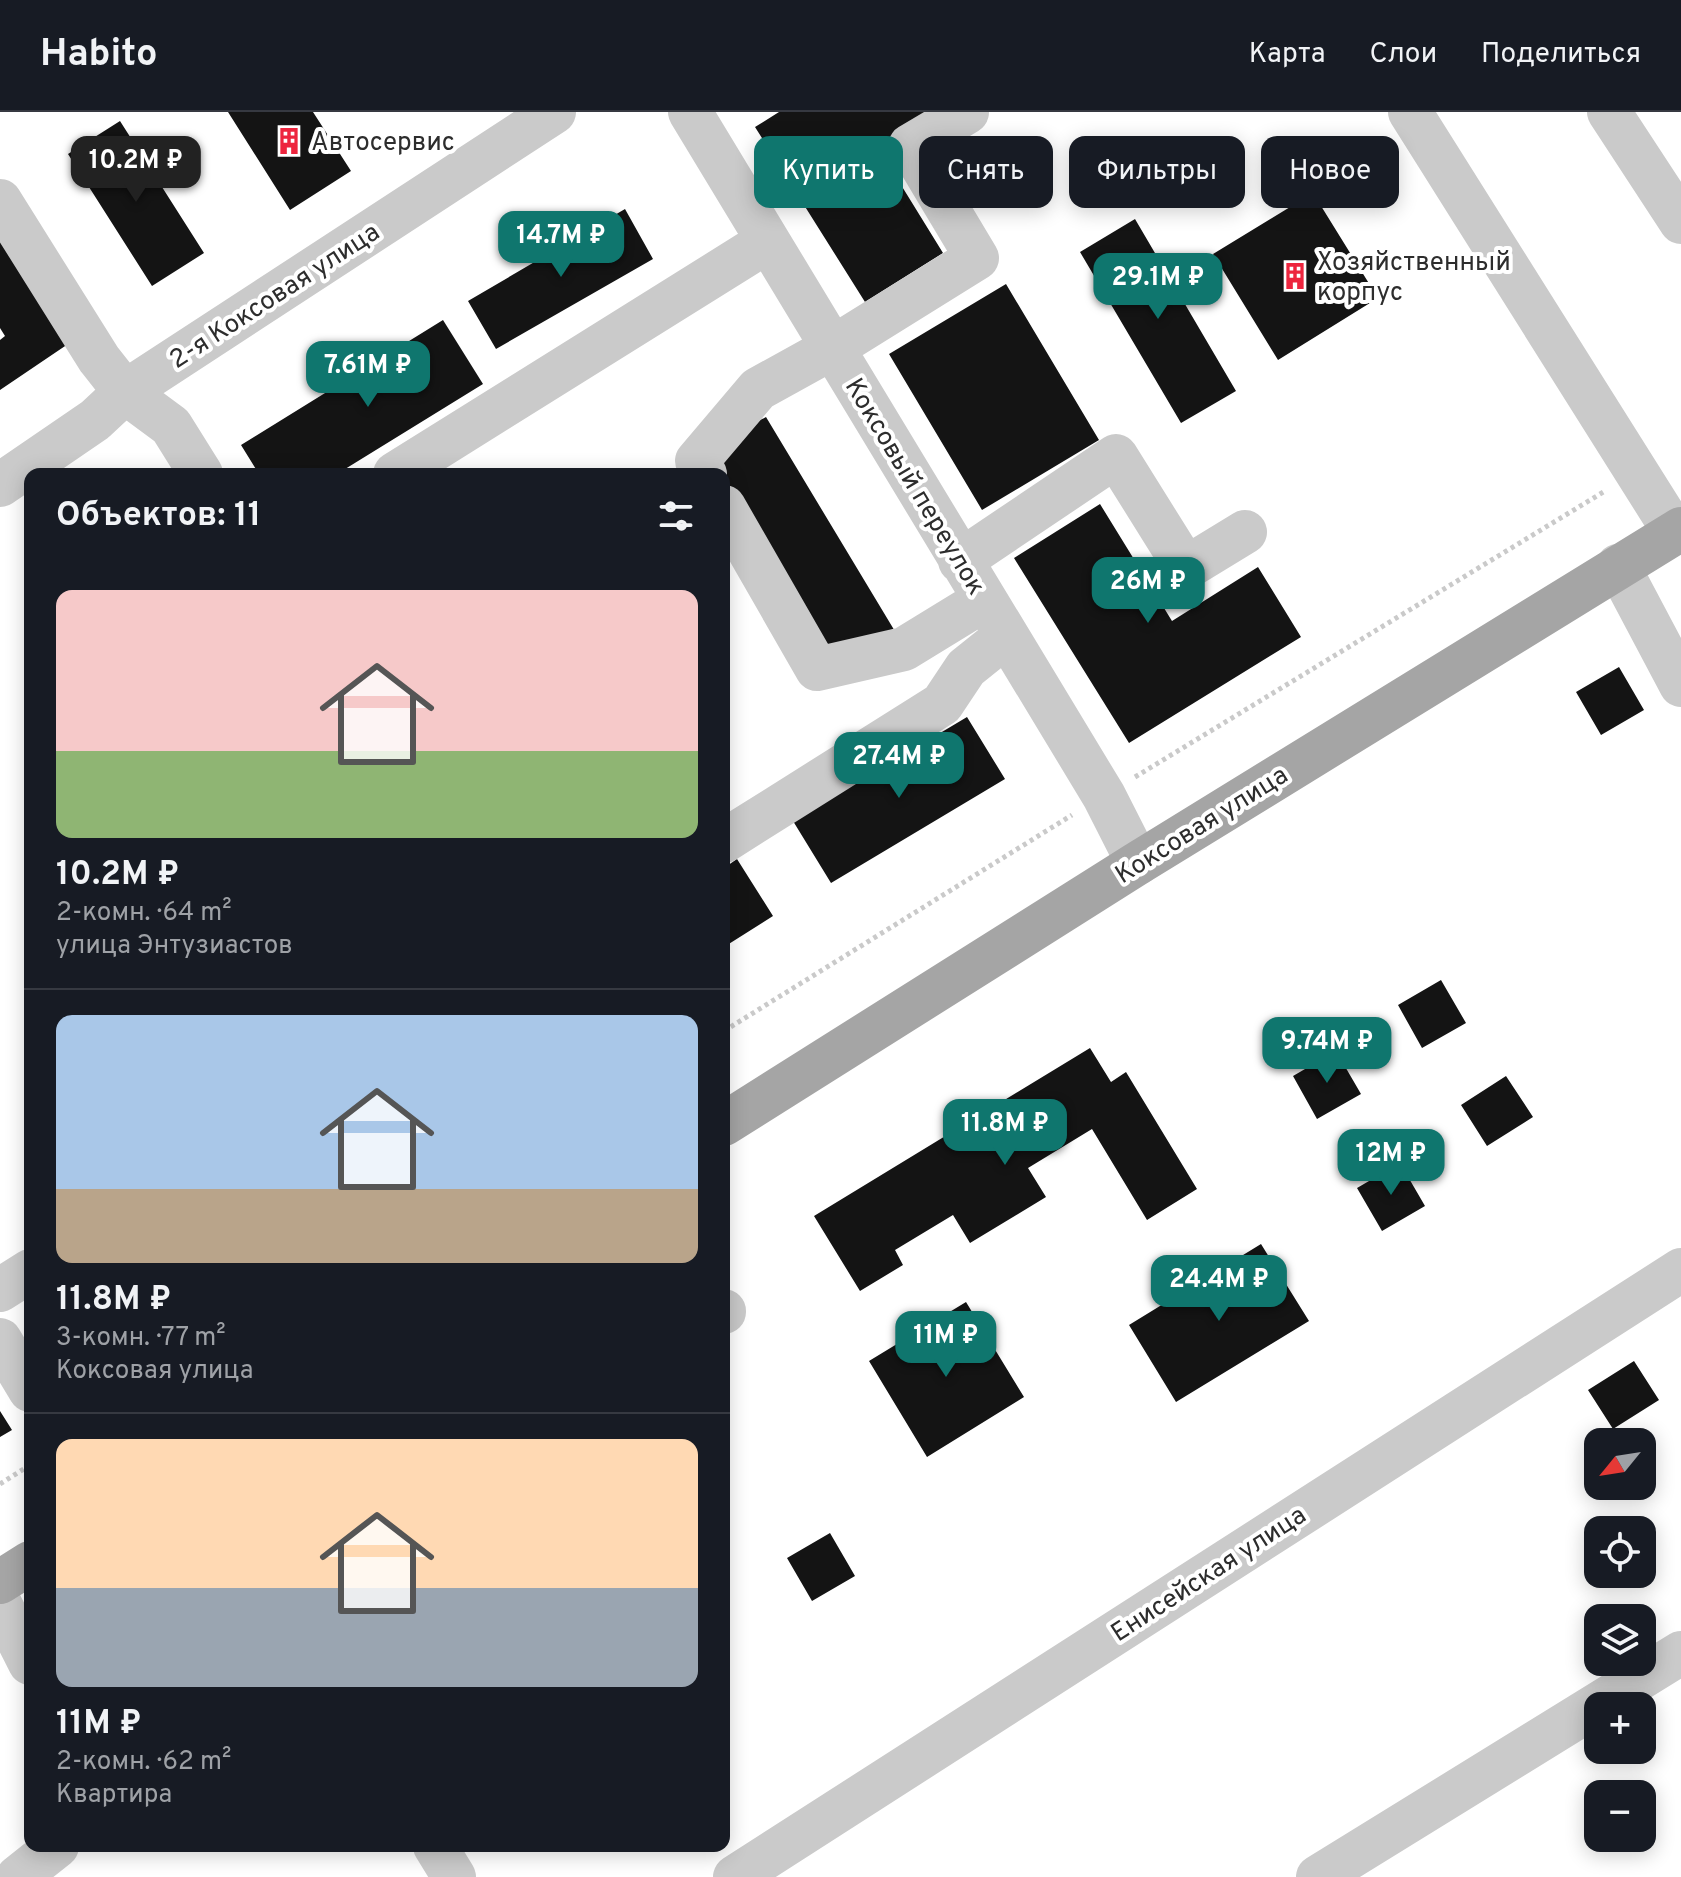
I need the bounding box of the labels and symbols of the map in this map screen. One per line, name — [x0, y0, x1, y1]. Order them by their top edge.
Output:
building icon: Автосервис — [274, 126, 304, 156]
place label: Автосервис — [311, 127, 455, 160]
pin: 10.2M ₽ — [62, 136, 210, 204]
pin: 14.7M ₽ — [487, 211, 635, 279]
street label: 2-я Коксовая улица — [164, 217, 387, 377]
place label: Хозяйственный корпус — [1317, 247, 1511, 310]
pin: 29.1M ₽ — [1084, 253, 1232, 321]
building icon: Хозяйственный корпус — [1280, 261, 1310, 291]
pin: 7.61M ₽ — [294, 341, 442, 409]
street label: Коксовый переулок — [836, 373, 992, 602]
pin: 26M ₽ — [1092, 557, 1204, 625]
pin: 27.4M ₽ — [825, 732, 973, 800]
street label: Коксовая улица — [1110, 760, 1295, 892]
pin: 9.74M ₽ — [1253, 1017, 1401, 1085]
pin: 11.8M ₽ — [931, 1099, 1079, 1167]
pin: 12M ₽ — [1335, 1129, 1447, 1197]
pin: 24.4M ₽ — [1145, 1255, 1293, 1323]
pin: 11M ₽ — [890, 1311, 1002, 1379]
north arrow — [1584, 1428, 1656, 1500]
street label: Енисейская улица — [1106, 1500, 1313, 1651]

